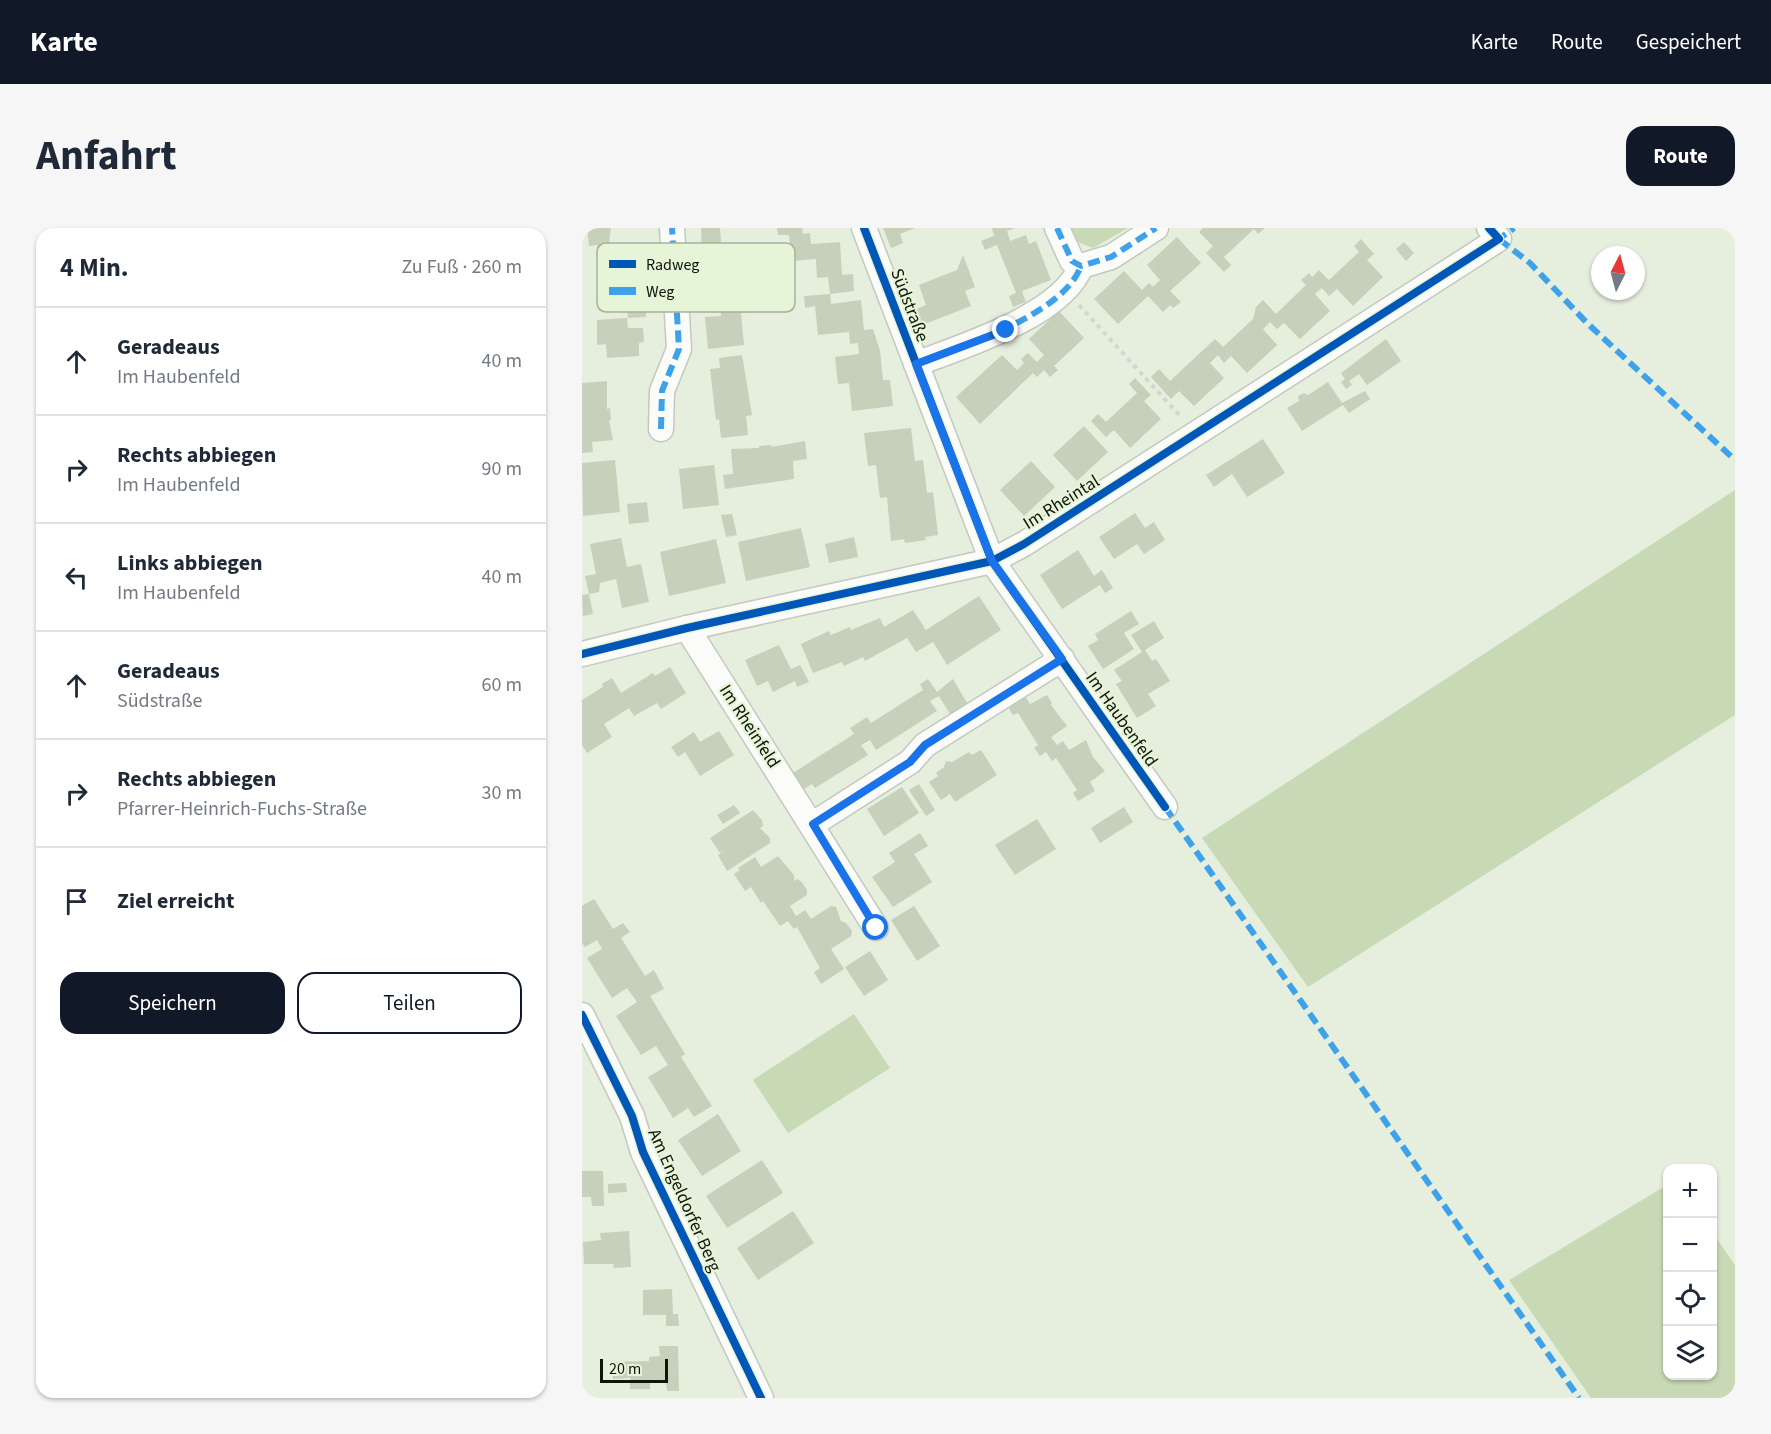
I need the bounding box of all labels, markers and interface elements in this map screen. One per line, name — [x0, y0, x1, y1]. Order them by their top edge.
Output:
text: Karte — [30, 22, 98, 62]
text: Karte — [1471, 27, 1518, 57]
text: Route — [1551, 27, 1603, 57]
text: Gespeichert — [1636, 27, 1741, 57]
text: Anfahrt — [36, 126, 177, 186]
button: Route — [1626, 126, 1735, 186]
legend — [597, 243, 795, 312]
north arrow — [1591, 246, 1645, 300]
text: 4 Min. — [60, 249, 129, 286]
text: Zu Fuß · 260 m — [401, 253, 522, 281]
text: Radweg — [646, 254, 699, 276]
street label: Südstraße — [884, 265, 935, 346]
text: Weg — [646, 281, 674, 303]
route end — [992, 316, 1018, 342]
text: Geradeaus — [117, 331, 220, 363]
icon: ahead — [60, 345, 93, 378]
text: 40 m — [482, 347, 522, 375]
text: Im Haubenfeld — [117, 363, 241, 391]
text: Rechts abbiegen — [117, 439, 276, 471]
icon: right — [60, 453, 93, 486]
text: 90 m — [482, 455, 522, 483]
street label: Im Rheintal — [1018, 469, 1104, 536]
text: Im Haubenfeld — [117, 471, 241, 499]
text: Links abbiegen — [117, 547, 263, 579]
icon: left — [60, 561, 93, 594]
text: 40 m — [482, 563, 522, 591]
text: Im Haubenfeld — [117, 579, 241, 607]
text: Geradeaus — [117, 655, 220, 687]
street label: Im Haubenfeld — [1079, 667, 1164, 772]
icon: ahead — [60, 669, 93, 702]
text: 60 m — [482, 671, 522, 699]
street label: Im Rheinfeld — [713, 680, 786, 773]
text: Südstraße — [117, 687, 202, 715]
text: Rechts abbiegen — [117, 763, 276, 795]
icon: right — [60, 777, 93, 810]
text: 30 m — [482, 779, 522, 807]
text: Pfarrer-Heinrich-Fuchs-Straße — [117, 795, 367, 823]
icon: arrive — [60, 885, 93, 918]
text: Ziel erreicht — [117, 885, 235, 917]
route start — [862, 914, 888, 940]
button: Speichern — [60, 972, 285, 1034]
button: Teilen — [297, 972, 522, 1034]
street label: Am Engeldorfer Berg — [642, 1125, 727, 1276]
map controls — [1663, 1164, 1717, 1380]
button: + — [1663, 1164, 1717, 1218]
button: − — [1663, 1218, 1717, 1272]
button: locate — [1663, 1272, 1717, 1326]
button: layers — [1663, 1326, 1717, 1380]
scale bar — [600, 1356, 668, 1384]
text: 20 m — [609, 1358, 641, 1380]

